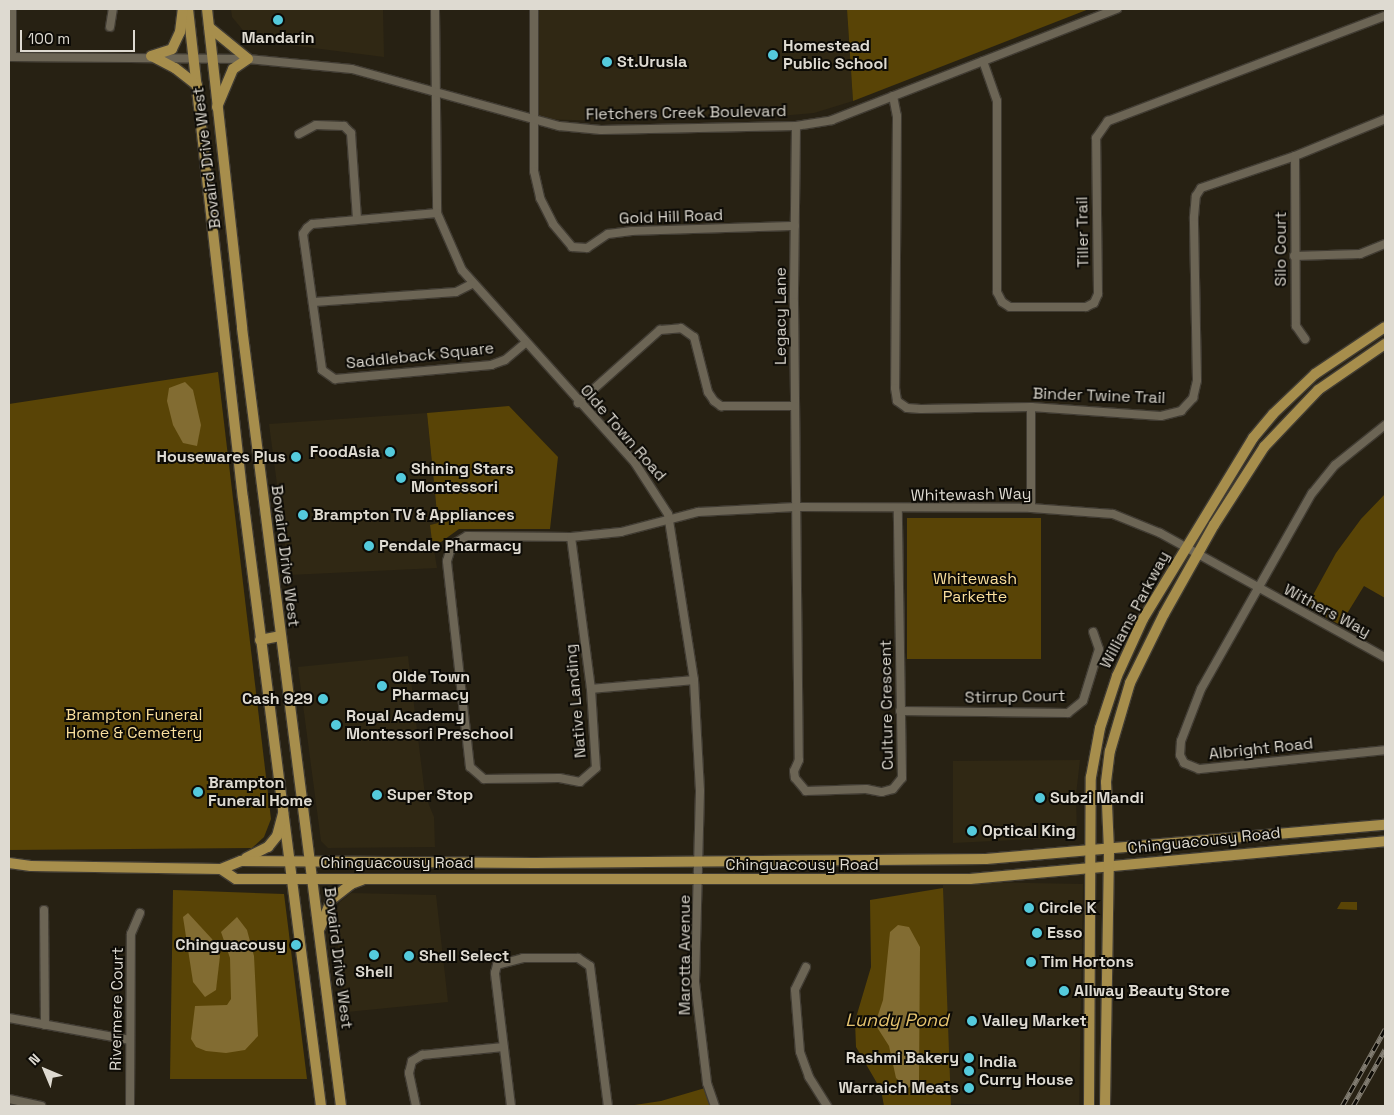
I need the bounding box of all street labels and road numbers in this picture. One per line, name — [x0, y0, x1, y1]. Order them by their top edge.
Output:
street label: Bovaird Drive West — [189, 86, 225, 230]
street label: Fletchers Creek Boulevard — [586, 102, 786, 124]
street label: Tiller Trail — [1073, 196, 1093, 268]
street label: Gold Hill Road — [618, 206, 724, 228]
street label: Silo Court — [1271, 212, 1291, 286]
street label: Legacy Lane — [771, 267, 791, 365]
street label: Saddleback Square — [345, 339, 495, 373]
street label: Olde Town Road — [576, 381, 670, 485]
street label: Binder Twine Trail — [1032, 384, 1166, 408]
street label: Bovaird Drive West — [267, 484, 303, 628]
street label: Whitewash Way — [910, 484, 1032, 506]
street label: Williams Parkway — [1096, 548, 1174, 672]
street label: Withers Way — [1280, 580, 1374, 642]
street label: Culture Crescent — [876, 640, 898, 770]
street label: Native Landing — [561, 643, 591, 759]
street label: Stirrup Court — [964, 687, 1066, 707]
street label: Albright Road — [1208, 734, 1314, 764]
street label: Chinguacousy Road — [1127, 823, 1281, 859]
street label: Chinguacousy Road — [320, 853, 474, 873]
street label: Chinguacousy Road — [725, 855, 879, 875]
street label: Bovaird Drive West — [320, 886, 356, 1030]
street label: Marotta Avenue — [675, 894, 695, 1016]
street label: Rivermere Court — [106, 947, 128, 1071]

